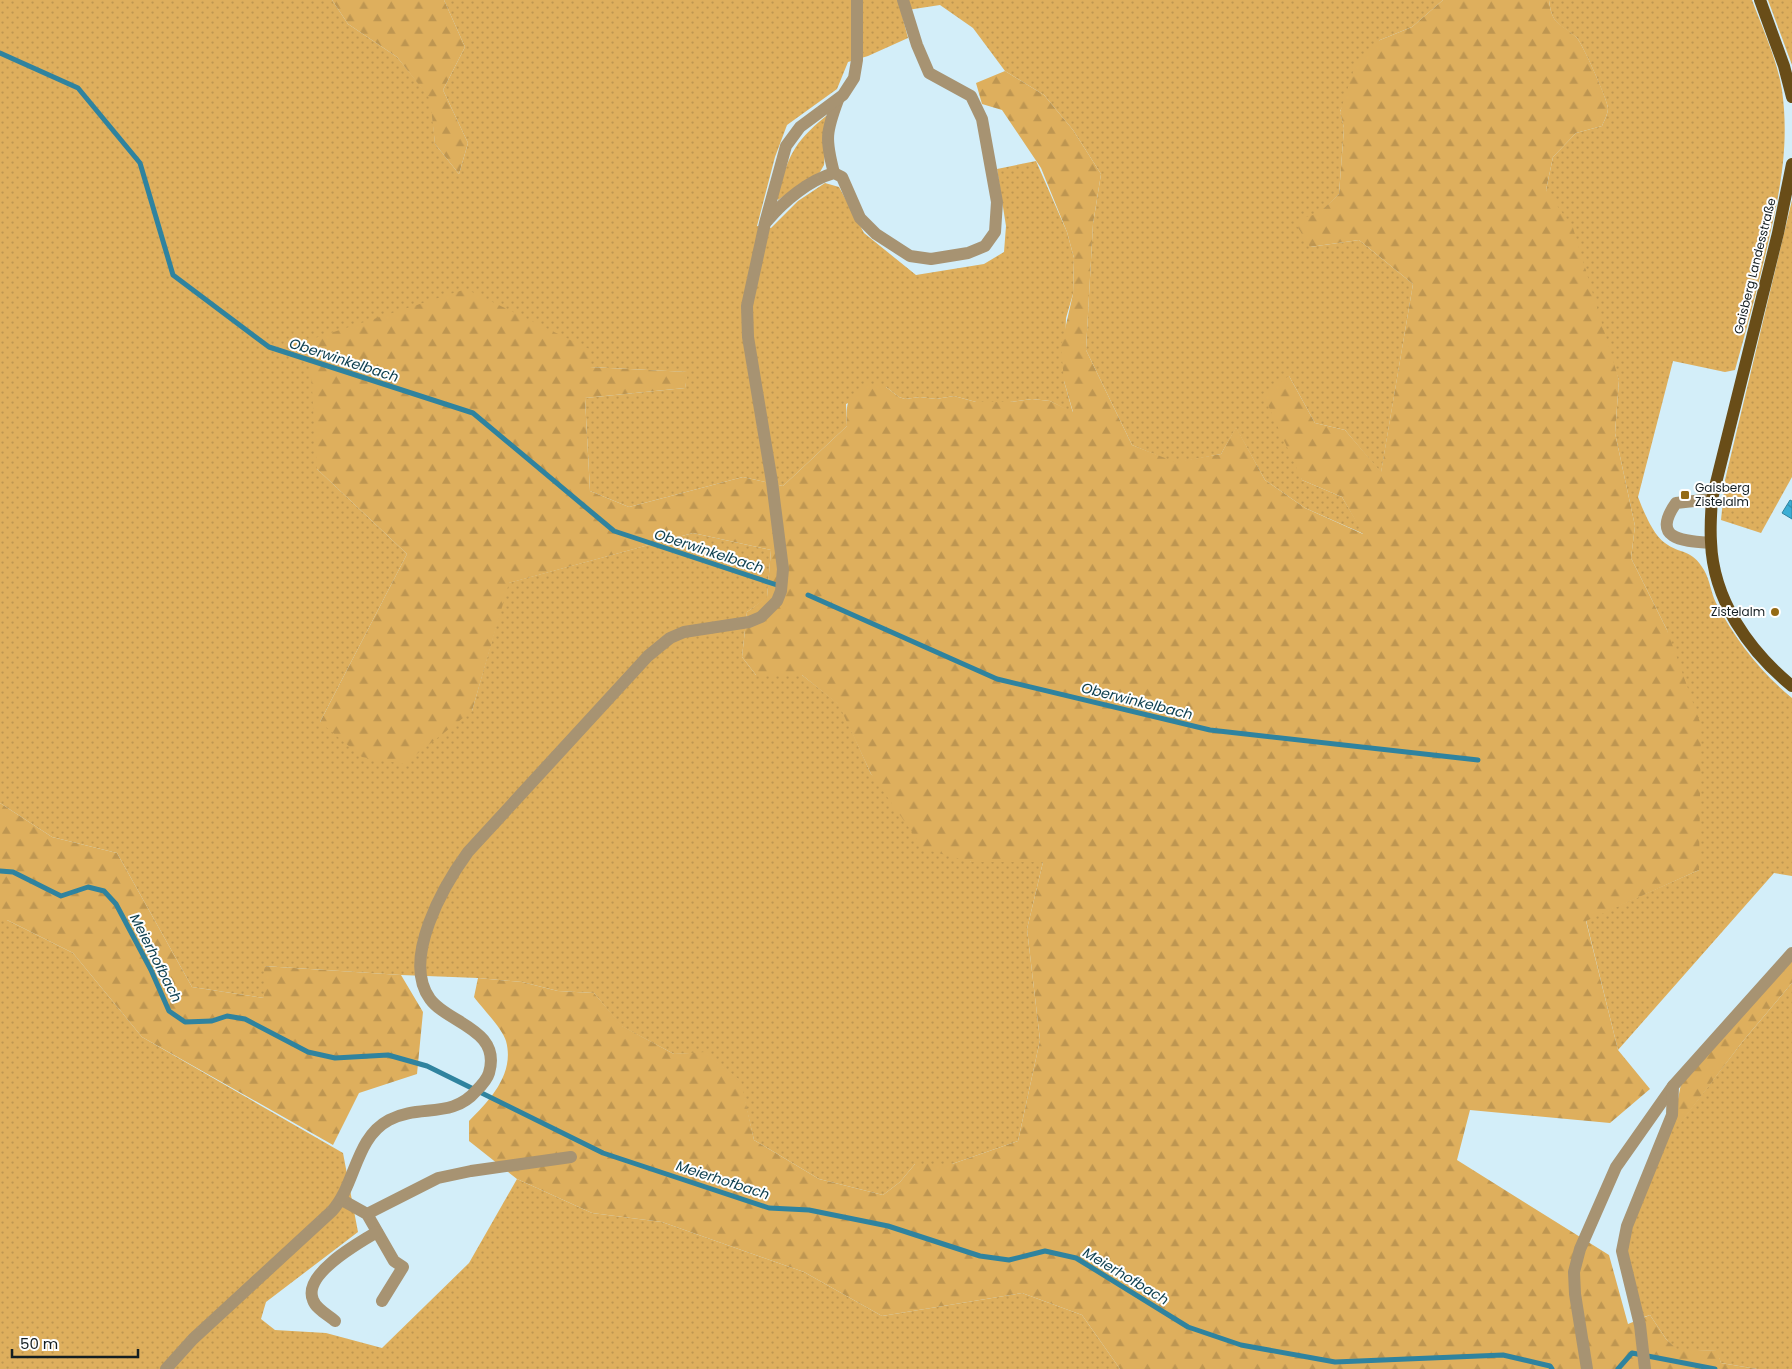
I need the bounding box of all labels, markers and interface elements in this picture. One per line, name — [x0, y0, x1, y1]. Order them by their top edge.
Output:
street label: Gaisberg Landesstraße — [1729, 196, 1780, 336]
water label: Oberwinkelbach — [287, 333, 401, 387]
place label: Gaisberg Zistelalm — [1695, 479, 1750, 510]
marker: Gaisberg Zistelalm — [1679, 489, 1691, 501]
water label: Oberwinkelbach — [652, 524, 766, 578]
place label: Zistelalm — [1711, 603, 1765, 620]
marker: Zistelalm — [1769, 606, 1781, 618]
water label: Oberwinkelbach — [1079, 678, 1195, 724]
water label: Meierhofbach — [125, 910, 187, 1006]
water label: Meierhofbach — [674, 1156, 772, 1205]
water label: Meierhofbach — [1079, 1242, 1173, 1310]
scale bar — [12, 1326, 139, 1358]
text: 50 m — [20, 1333, 58, 1354]

